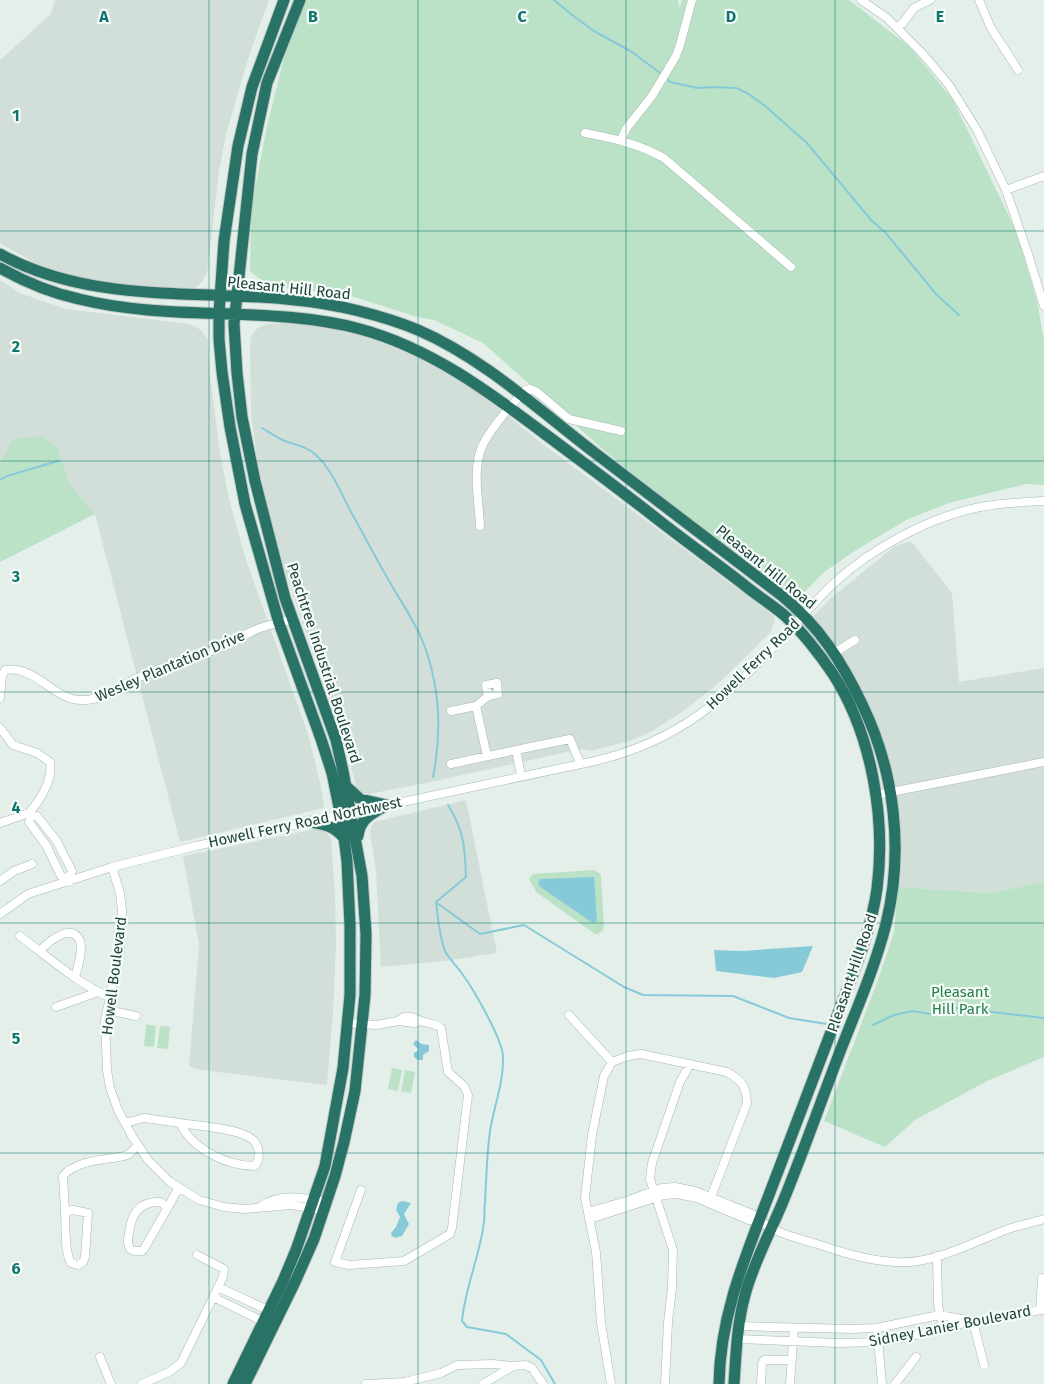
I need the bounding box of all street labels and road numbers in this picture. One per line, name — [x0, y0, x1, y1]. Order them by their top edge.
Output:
street label: Pleasant Hill Road — [226, 273, 352, 303]
street label: Pleasant Hill Road — [712, 521, 820, 613]
street label: Peachtree Industrial Boulevard — [283, 560, 365, 766]
street label: Howell Ferry Road — [702, 615, 804, 713]
street label: Wesley Plantation Drive — [92, 626, 248, 706]
street label: Howell Ferry Road Northwest — [207, 793, 404, 851]
street label: Pleasant Hill Road — [823, 911, 881, 1035]
street label: Howell Boulevard — [98, 916, 130, 1036]
street label: Sidney Lanier Boulevard — [867, 1301, 1033, 1351]

